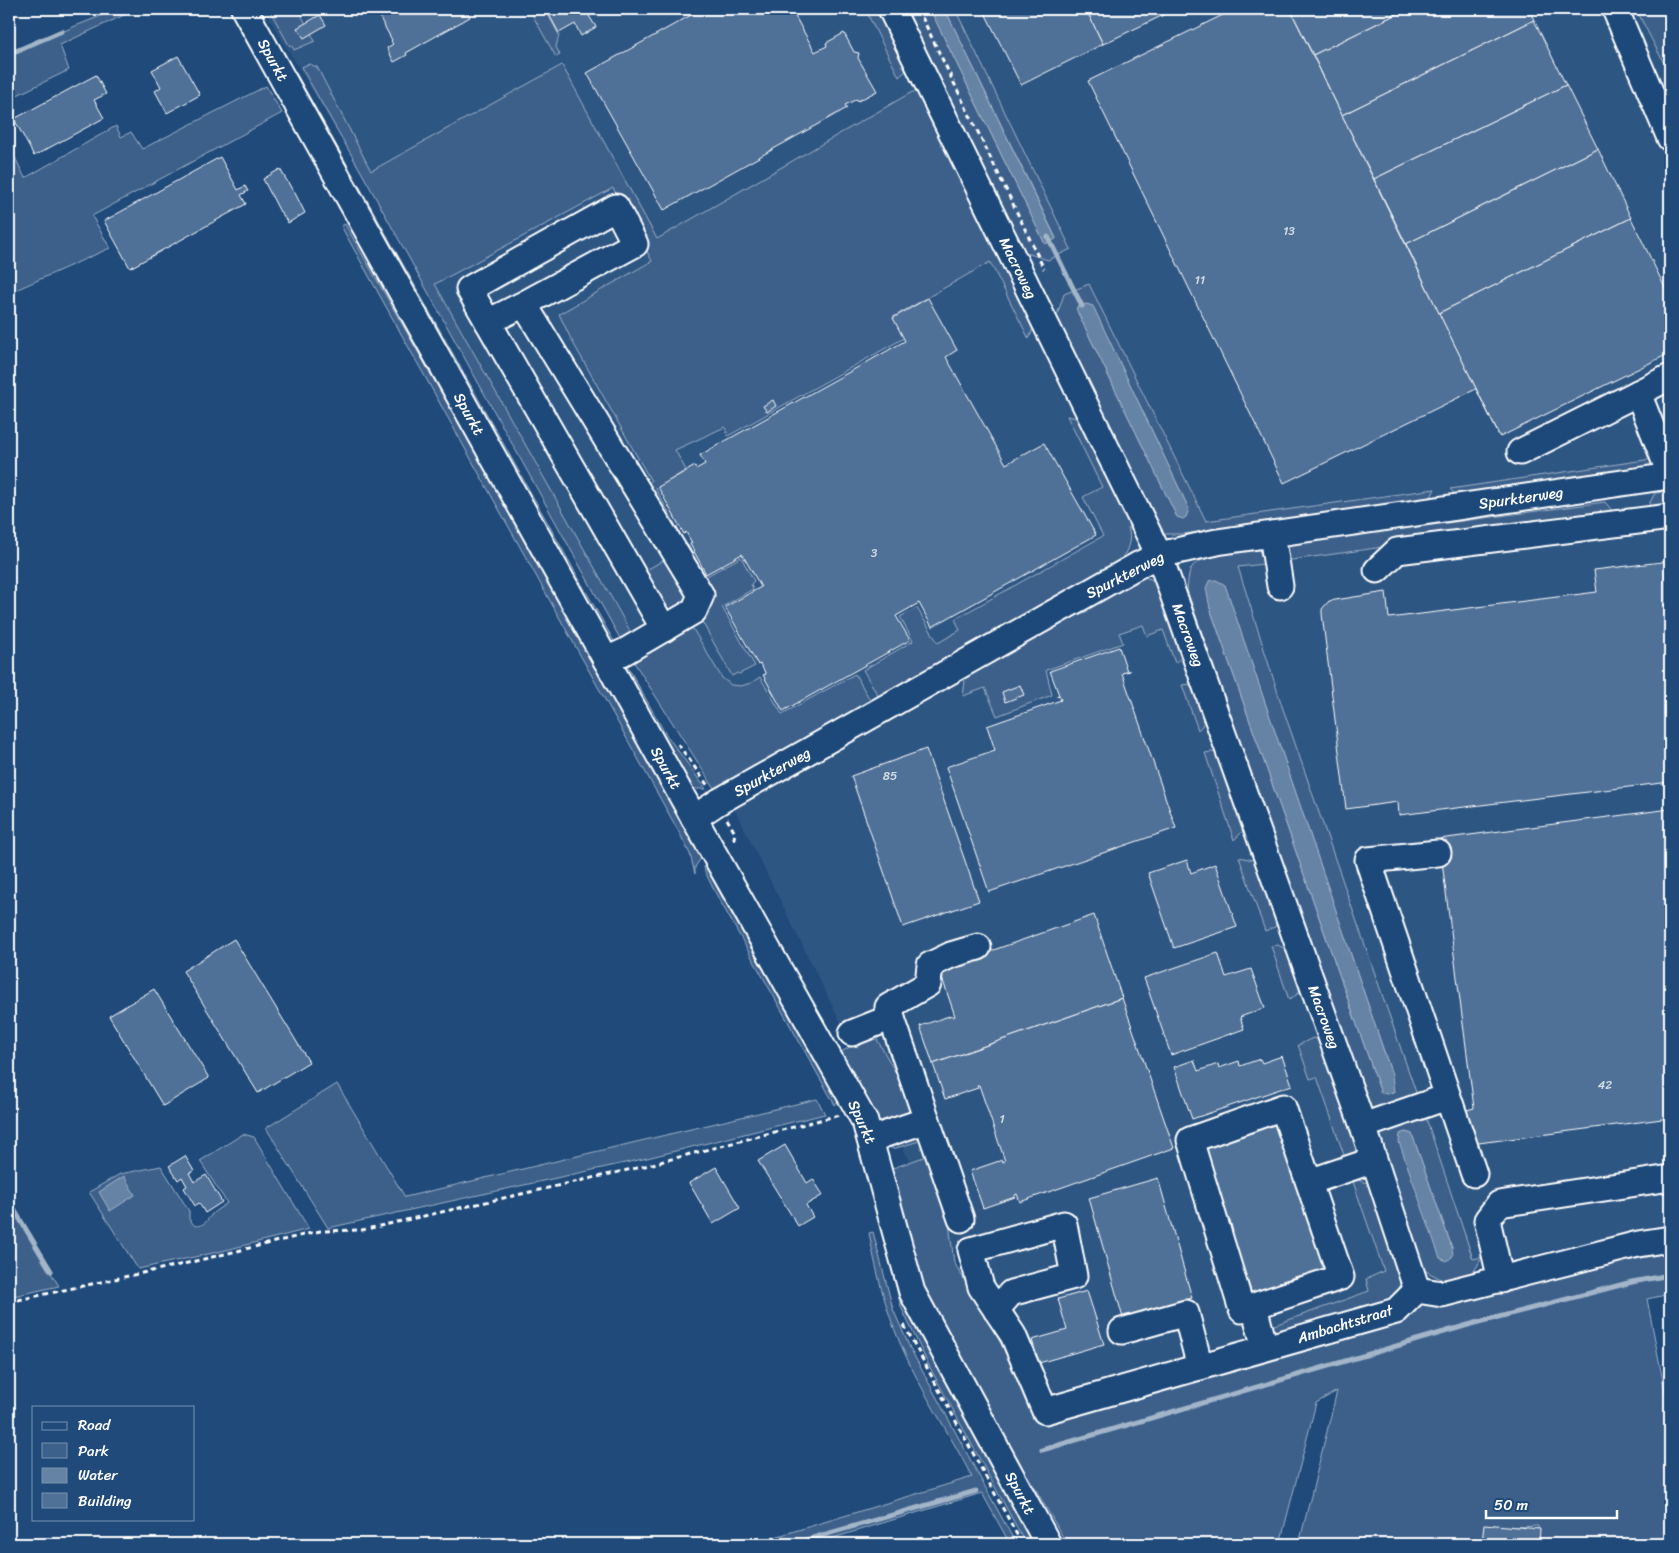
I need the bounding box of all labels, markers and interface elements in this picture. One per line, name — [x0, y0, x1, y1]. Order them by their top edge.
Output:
street label: Spurkt — [250, 34, 296, 87]
house number: 13 — [1283, 220, 1295, 242]
street label: Macroweg — [992, 233, 1044, 304]
house number: 11 — [1195, 269, 1205, 291]
street label: Spurkt — [446, 388, 492, 441]
street label: Spurkterweg — [1477, 479, 1565, 517]
house number: 3 — [871, 542, 878, 564]
street label: Spurkterweg — [1081, 544, 1169, 606]
street label: Macroweg — [1164, 599, 1212, 671]
street label: Spurkterweg — [728, 740, 816, 804]
street label: Spurkt — [643, 742, 689, 795]
house number: 85 — [883, 765, 897, 787]
street label: Macroweg — [1300, 981, 1348, 1053]
house number: 42 — [1598, 1074, 1612, 1096]
street label: Spurkt — [841, 1096, 883, 1149]
house number: 1 — [999, 1108, 1005, 1130]
street label: Ambachtstraat — [1293, 1297, 1397, 1351]
legend — [32, 1406, 195, 1520]
text: Road — [78, 1412, 111, 1438]
text: Park — [78, 1438, 109, 1464]
text: Water — [78, 1462, 118, 1488]
street label: Spurkt — [998, 1467, 1042, 1520]
text: Building — [78, 1488, 132, 1514]
scale bar — [1486, 1488, 1618, 1520]
text: 50 m — [1494, 1492, 1529, 1518]

